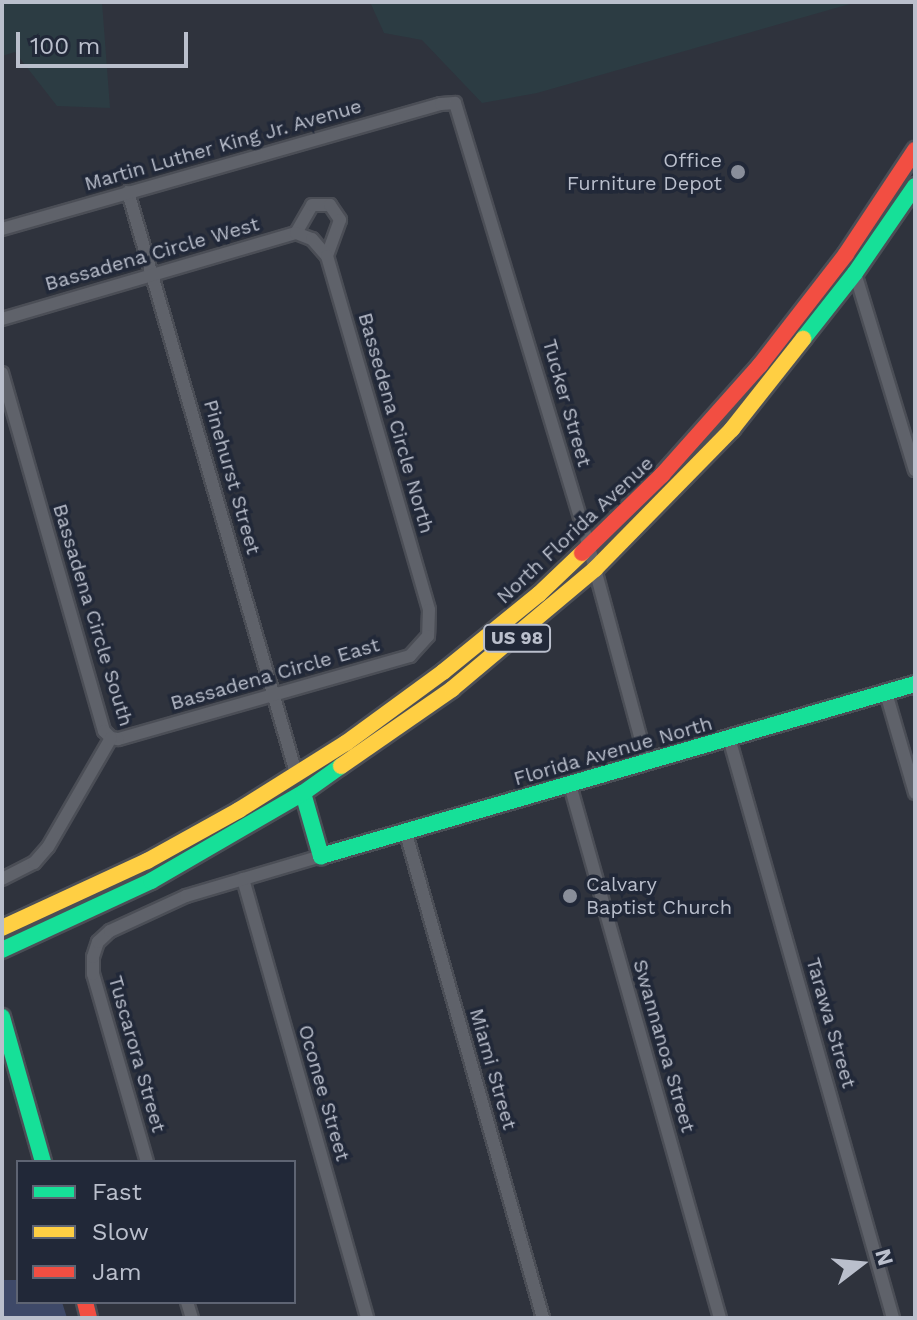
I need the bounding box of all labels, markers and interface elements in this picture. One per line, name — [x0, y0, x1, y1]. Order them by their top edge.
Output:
scale bar — [20, 16, 192, 66]
text: 100 m — [30, 32, 100, 60]
street label: Martin Luther King Jr. Avenue — [81, 94, 365, 196]
place label: Office Furniture Depot — [567, 148, 722, 195]
marker: Office Furniture Depot — [729, 163, 747, 181]
street label: Bassadena Circle West — [42, 212, 262, 296]
street label: Bassedena Circle North — [353, 310, 439, 536]
street label: Tucker Street — [537, 336, 597, 470]
street label: Pinehurst Street — [198, 397, 266, 557]
street label: North Florida Avenue — [491, 451, 659, 609]
street label: Bassadena Circle South — [48, 501, 138, 729]
road number: US 98 — [483, 624, 551, 652]
street label: Bassadena Circle East — [167, 633, 383, 715]
street label: Florida Avenue North — [510, 711, 716, 791]
place label: Calvary Baptist Church — [586, 872, 732, 919]
marker: Calvary Baptist Church — [561, 887, 579, 905]
street label: Tarawa Street — [801, 955, 861, 1091]
street label: Swannanoa Street — [628, 956, 700, 1136]
street label: Tuscarora Street — [103, 973, 171, 1135]
street label: Miami Street — [464, 1006, 522, 1132]
street label: Oconee Street — [293, 1022, 355, 1164]
legend — [16, 1160, 296, 1304]
text: Fast — [92, 1178, 142, 1206]
text: Slow — [92, 1218, 149, 1246]
north arrow — [821, 1224, 901, 1304]
text: N — [870, 1246, 899, 1269]
text: Jam — [92, 1258, 142, 1286]

